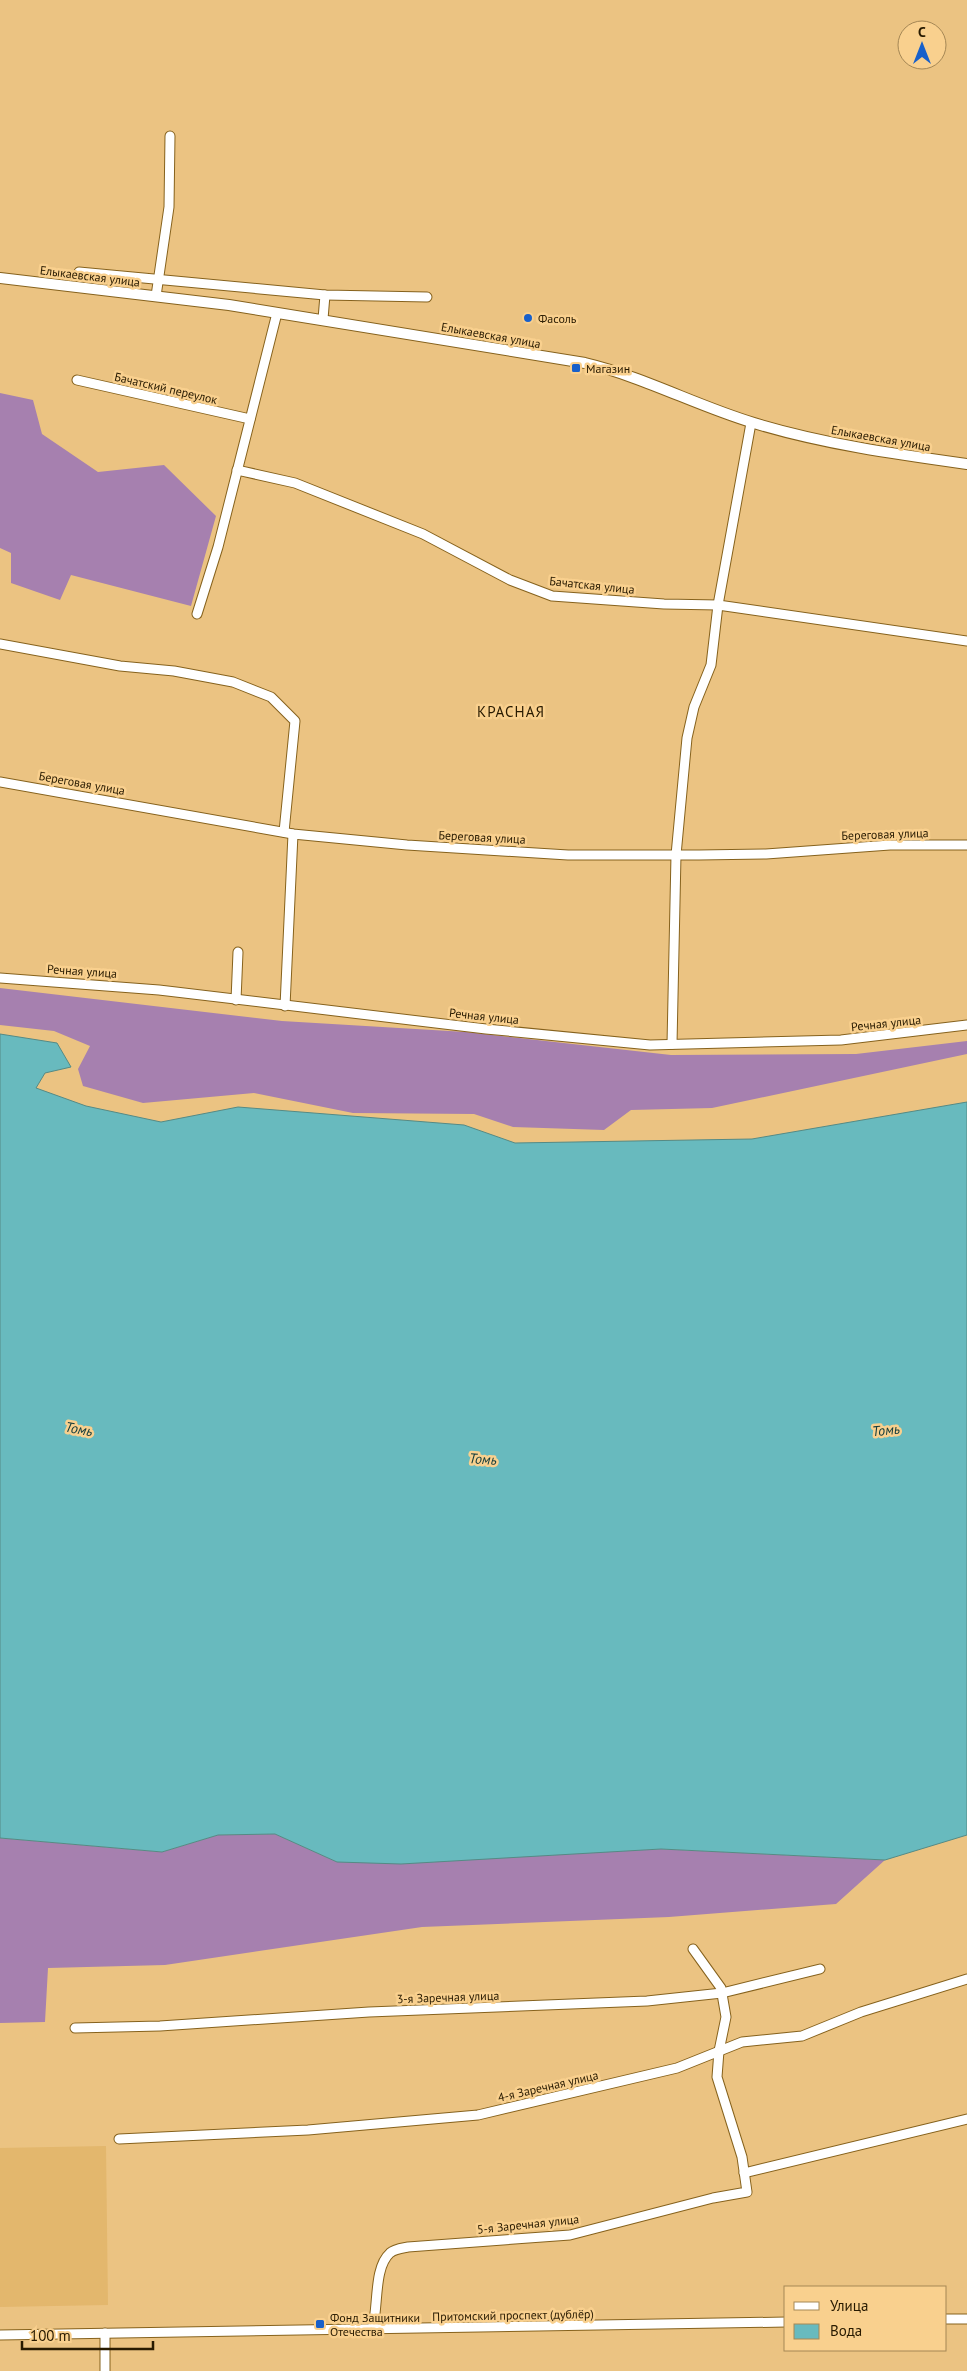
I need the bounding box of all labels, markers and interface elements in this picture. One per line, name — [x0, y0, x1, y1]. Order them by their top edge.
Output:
north arrow — [897, 20, 947, 70]
text: С — [918, 23, 926, 41]
street label: Елыкаевская улица — [39, 262, 141, 290]
place label: Фасоль — [538, 311, 577, 326]
marker: Фасоль — [522, 312, 534, 324]
street label: Елыкаевская улица — [440, 319, 542, 351]
place label: Магазин — [586, 361, 630, 376]
marker: Магазин — [570, 362, 582, 374]
street label: Бачатский переулок — [113, 369, 219, 407]
street label: Елыкаевская улица — [830, 422, 932, 454]
street label: Бачатская улица — [549, 573, 635, 597]
district label: КРАСНАЯ — [477, 702, 545, 721]
street label: Береговая улица — [38, 768, 126, 798]
street label: Береговая улица — [841, 825, 929, 843]
street label: Береговая улица — [438, 827, 526, 847]
street label: Речная улица — [46, 961, 118, 981]
street label: Речная улица — [448, 1005, 520, 1027]
street label: Речная улица — [850, 1012, 922, 1034]
water label: Томь — [64, 1418, 94, 1440]
water label: Томь — [871, 1420, 901, 1440]
water label: Томь — [468, 1449, 498, 1469]
street label: 3-я Заречная улица — [396, 1988, 500, 2006]
street label: 4-я Заречная улица — [496, 2067, 600, 2105]
street label: 5-я Заречная улица — [476, 2211, 580, 2237]
legend — [784, 2286, 947, 2351]
text: Улица — [830, 2296, 868, 2315]
street label: Притомский проспект (дублёр) — [432, 2306, 594, 2324]
place label: Фонд Защитники Отечества — [330, 2310, 420, 2339]
scale bar — [22, 2318, 154, 2350]
marker: Фонд Защитники Отечества — [314, 2318, 326, 2330]
text: Вода — [830, 2321, 862, 2340]
text: 100 m — [30, 2326, 71, 2345]

